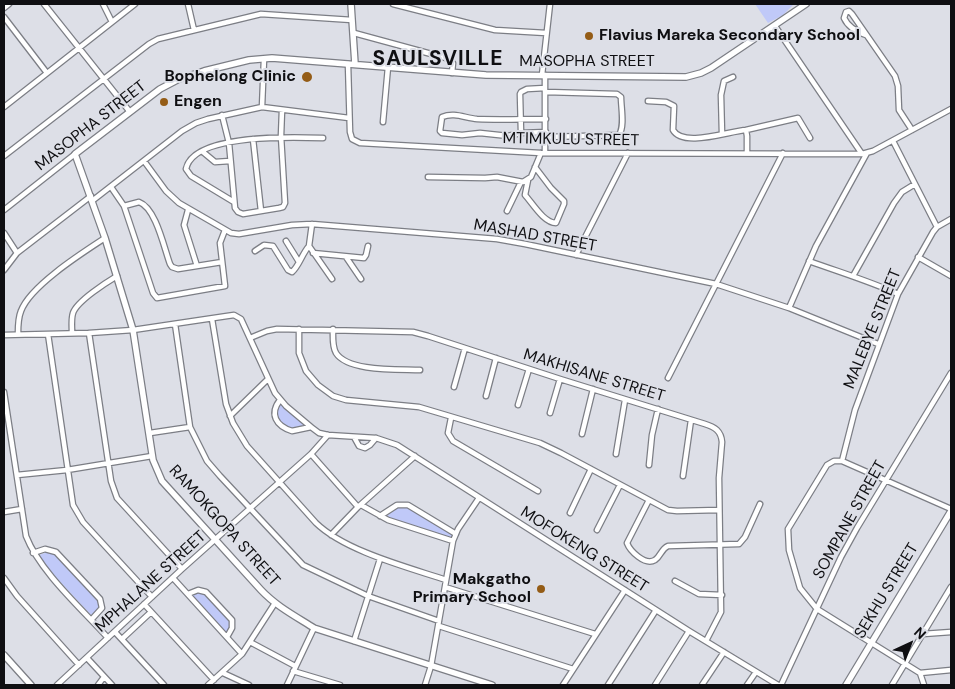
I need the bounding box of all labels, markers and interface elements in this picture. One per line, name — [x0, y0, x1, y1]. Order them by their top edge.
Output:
place label: Flavius Mareka Secondary School — [599, 26, 860, 46]
marker: Flavius Mareka Secondary School — [583, 30, 595, 42]
district label: SAULSVILLE — [371, 46, 505, 72]
street label: MASOPHA STREET — [519, 52, 655, 72]
place label: Bophelong Clinic — [164, 67, 296, 87]
marker: Bophelong Clinic — [300, 70, 314, 84]
street label: MASOPHA STREET — [32, 77, 150, 175]
place label: Engen — [174, 92, 222, 112]
marker: Engen — [158, 96, 170, 108]
street label: MTIMKULU STREET — [502, 129, 640, 151]
street label: MASHAD STREET — [472, 216, 598, 256]
street label: MALEBYE STREET — [840, 266, 906, 392]
street label: MAKHISANE STREET — [521, 345, 667, 407]
street label: SOMPANE STREET — [809, 457, 891, 583]
street label: RAMOKGOPA STREET — [165, 461, 283, 591]
street label: MOFOKENG STREET — [517, 503, 651, 597]
street label: MPHALANE STREET — [92, 527, 210, 637]
street label: SEKHU STREET — [851, 540, 923, 642]
place label: Makgatho Primary School — [413, 570, 531, 608]
marker: Makgatho Primary School — [535, 583, 547, 595]
north arrow — [885, 619, 935, 669]
text: N — [910, 623, 930, 643]

